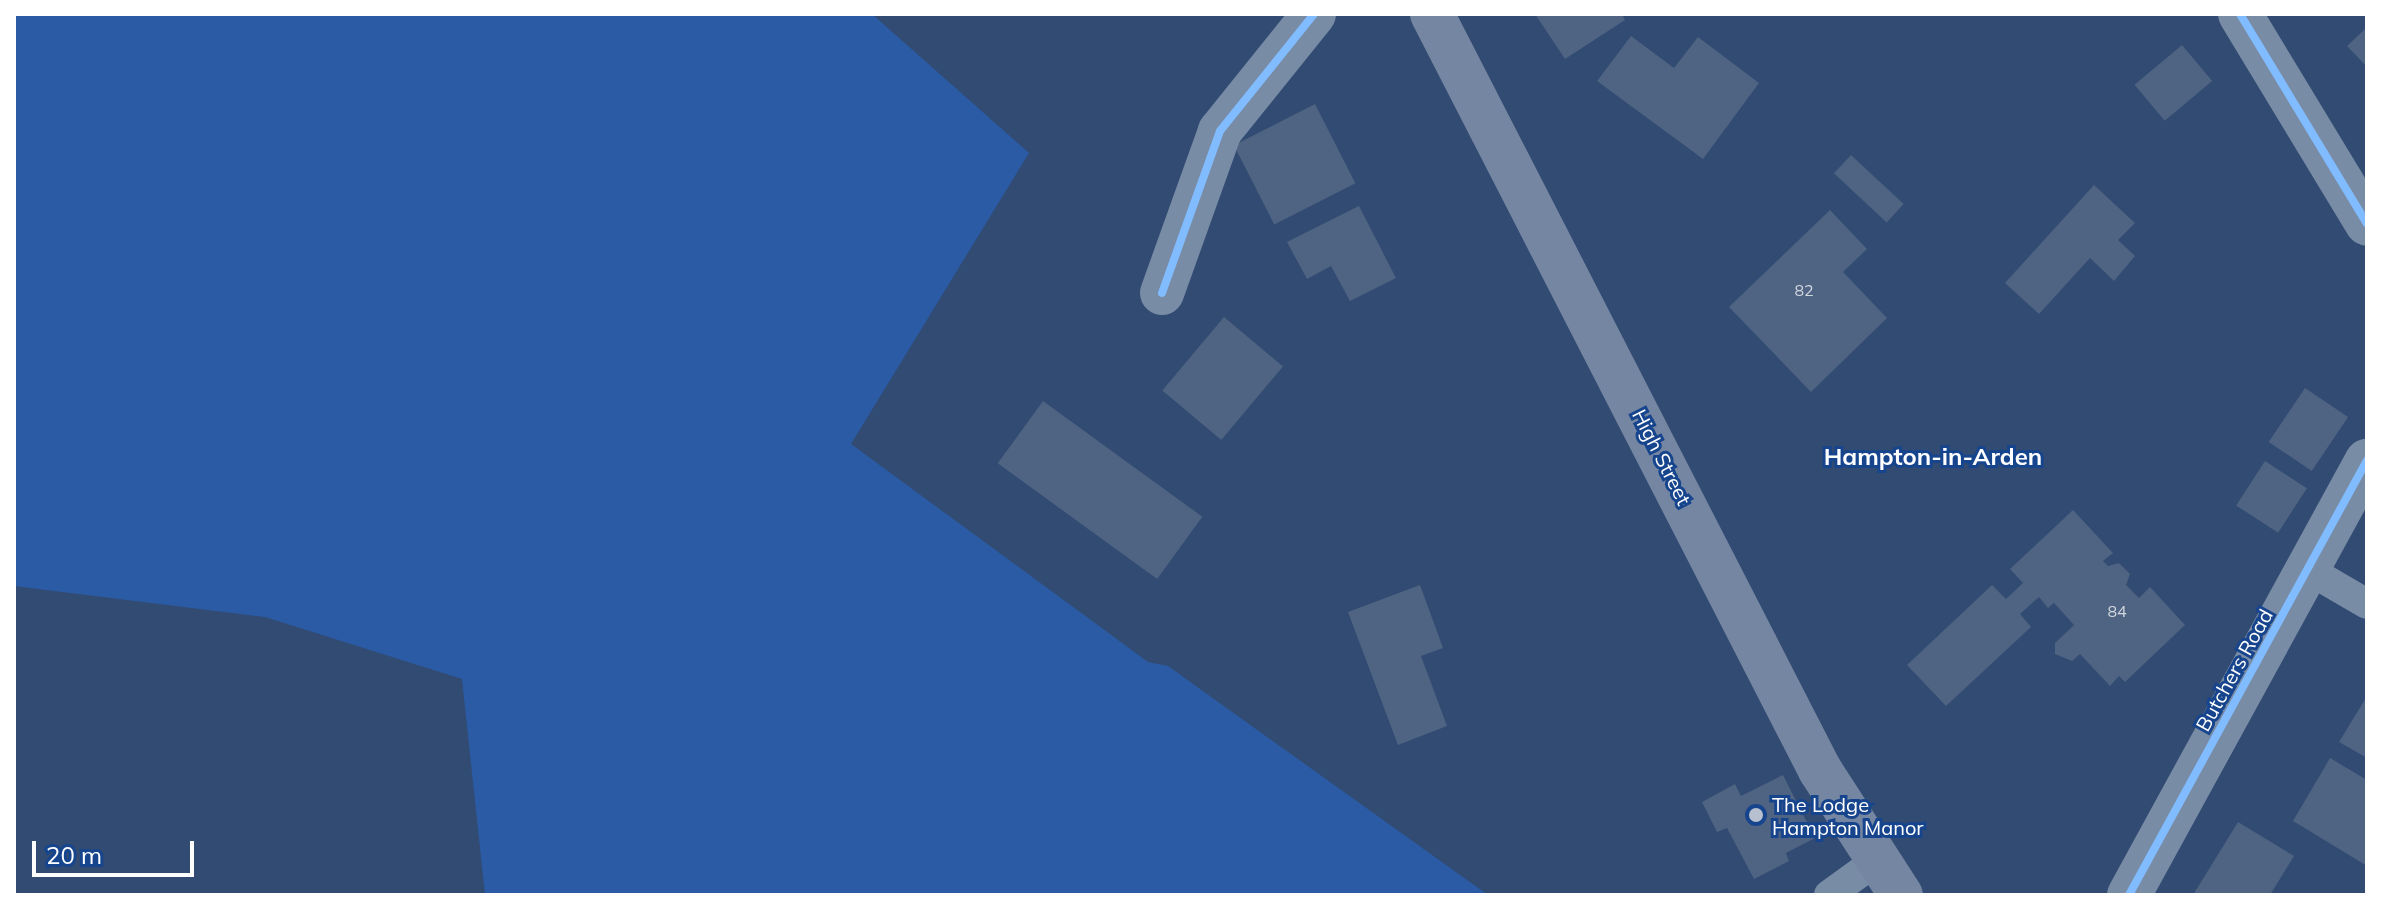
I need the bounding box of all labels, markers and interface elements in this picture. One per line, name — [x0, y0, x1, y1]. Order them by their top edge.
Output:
house number: 82 — [1794, 280, 1814, 300]
street label: High Street — [1628, 405, 1696, 509]
district label: Hampton-in-Arden — [1824, 443, 2042, 471]
house number: 84 — [2107, 601, 2127, 621]
street label: Butchers Road — [2191, 605, 2277, 735]
place label: The Lodge Hampton Manor — [1772, 792, 1924, 839]
marker: The Lodge Hampton Manor — [1747, 806, 1765, 824]
scale bar — [36, 825, 198, 875]
text: 20 m — [46, 840, 102, 870]

